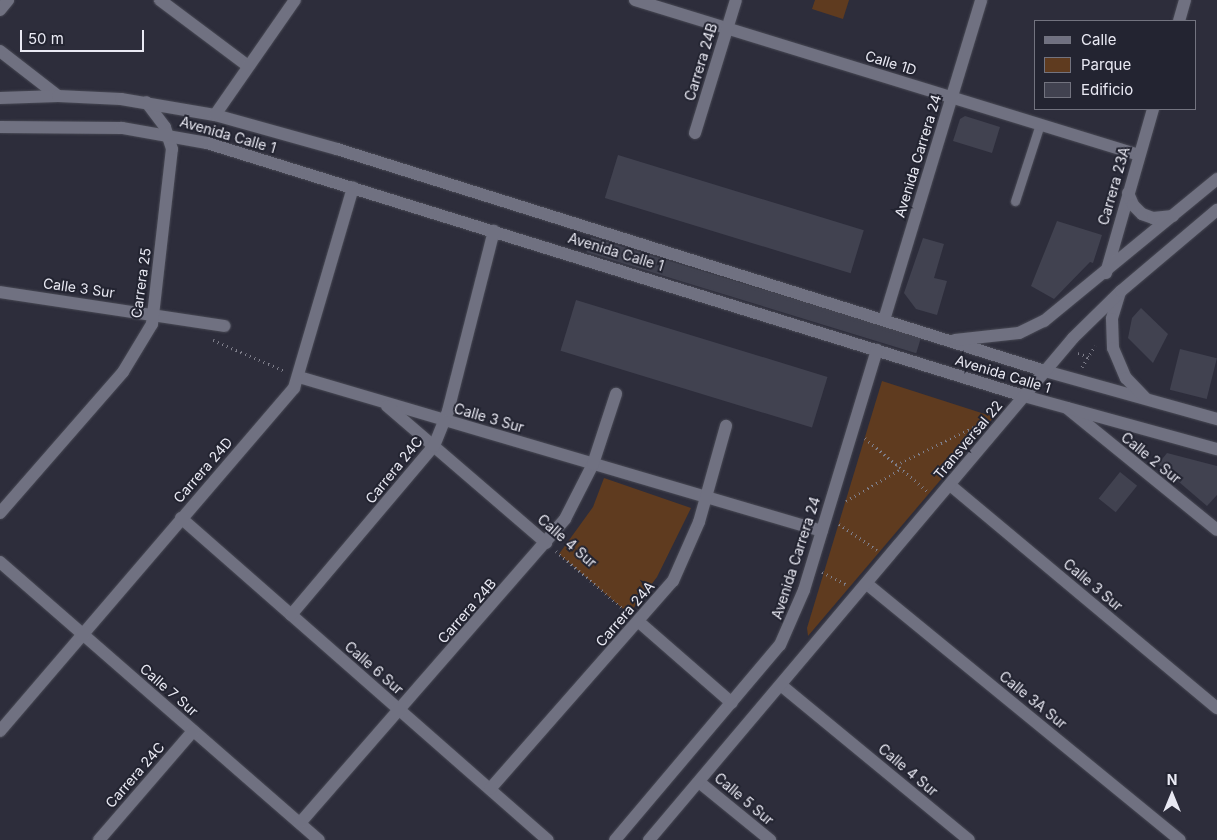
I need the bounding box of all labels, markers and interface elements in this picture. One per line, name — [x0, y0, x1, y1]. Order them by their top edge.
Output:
scale bar — [22, 20, 146, 52]
legend — [1034, 20, 1197, 110]
street label: Carrera 24B — [681, 21, 721, 103]
text: 50 m — [28, 29, 64, 48]
text: Calle — [1081, 30, 1116, 49]
street label: Calle 1D — [863, 47, 919, 79]
text: Parque — [1081, 55, 1131, 74]
text: Edificio — [1081, 80, 1133, 99]
street label: Avenida Carrera 24 — [891, 92, 945, 220]
street label: Avenida Calle 1 — [178, 113, 278, 157]
street label: Carrera 23A — [1095, 145, 1133, 227]
street label: Avenida Calle 1 — [566, 229, 666, 275]
street label: Carrera 25 — [128, 247, 154, 319]
street label: Calle 3 Sur — [42, 275, 116, 301]
street label: Avenida Calle 1 — [953, 351, 1053, 397]
street label: Transversal 22 — [930, 397, 1006, 483]
street label: Calle 3 Sur — [452, 400, 526, 436]
street label: Calle 2 Sur — [1118, 429, 1184, 487]
street label: Carrera 24C — [362, 433, 426, 507]
street label: Carrera 24D — [170, 434, 236, 506]
street label: Avenida Carrera 24 — [768, 495, 824, 621]
street label: Calle 4 Sur — [534, 511, 600, 571]
street label: Calle 3 Sur — [1060, 555, 1126, 615]
street label: Carrera 24B — [434, 575, 500, 647]
street label: Carrera 24A — [592, 578, 658, 650]
street label: Calle 6 Sur — [341, 638, 407, 698]
street label: Calle 7 Sur — [137, 660, 201, 720]
street label: Calle 3A Sur — [996, 668, 1070, 732]
street label: Carrera 24C — [102, 739, 168, 811]
street label: Calle 4 Sur — [875, 740, 941, 800]
street label: Calle 5 Sur — [711, 769, 777, 829]
north arrow — [1147, 770, 1197, 820]
text: N — [1167, 771, 1177, 788]

